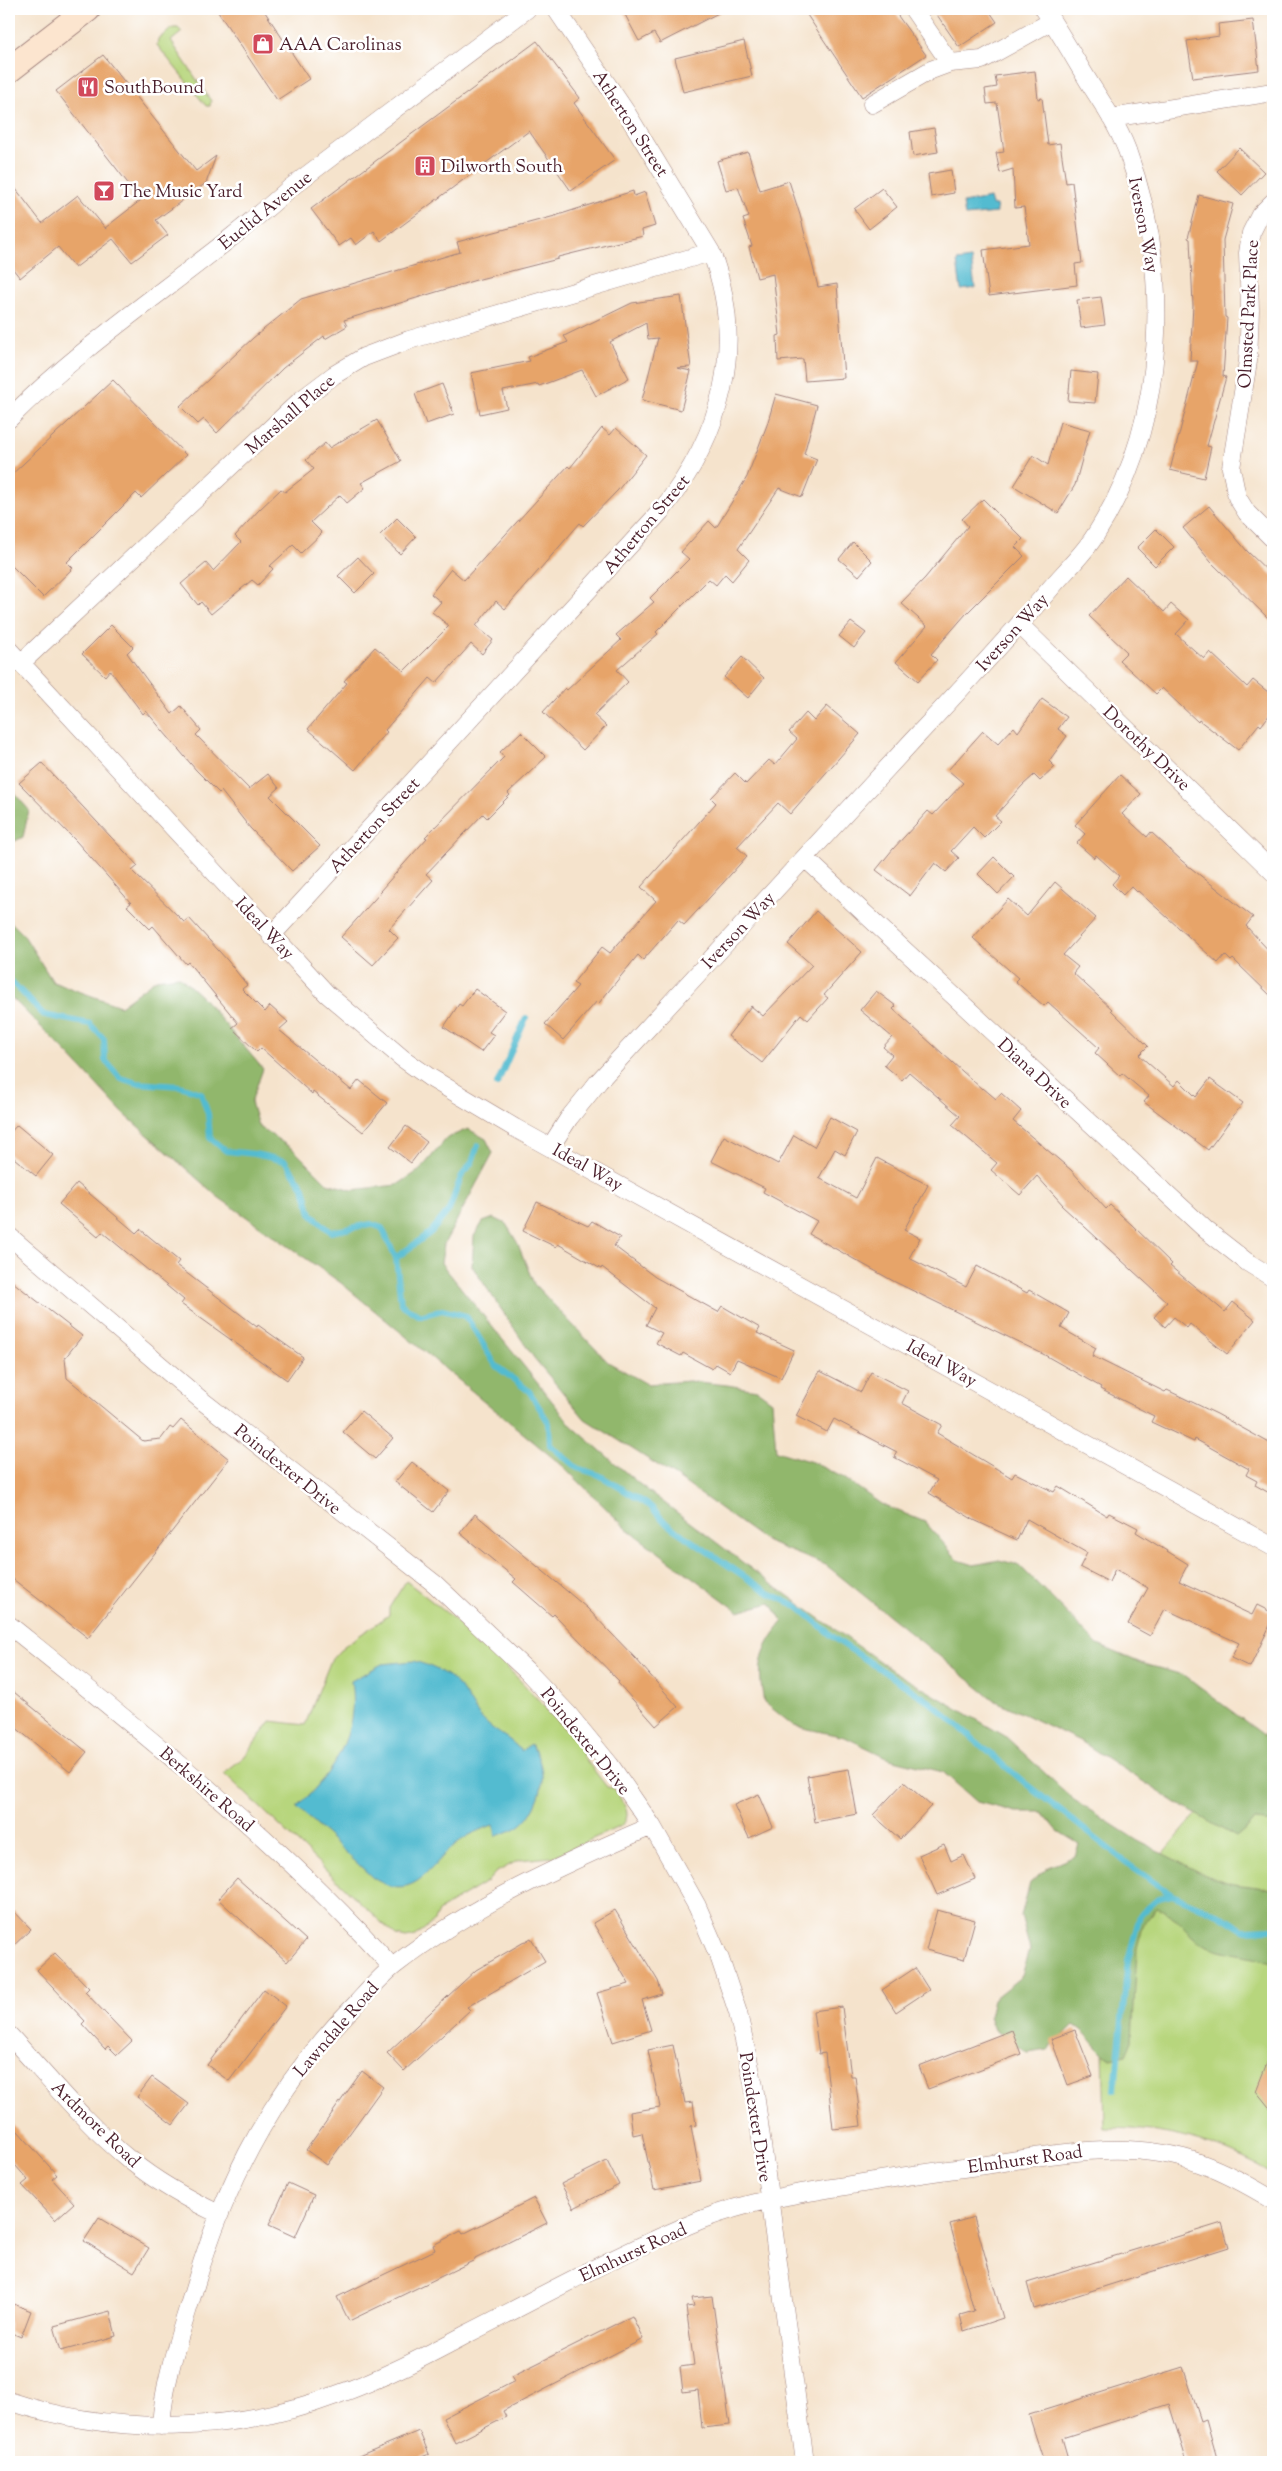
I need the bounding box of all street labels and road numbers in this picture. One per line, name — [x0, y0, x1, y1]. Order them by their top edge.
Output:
street label: Atherton Street — [585, 65, 674, 183]
street label: Euclid Avenue — [214, 166, 319, 257]
street label: Iverson Way — [1120, 175, 1164, 276]
street label: Olmsted Park Place — [1233, 239, 1267, 389]
street label: Marshall Place — [241, 369, 342, 462]
street label: Atherton Street — [598, 470, 697, 581]
street label: Iverson Way — [971, 588, 1056, 678]
street label: Dorothy Drive — [1096, 701, 1195, 798]
street label: Atherton Street — [324, 772, 427, 880]
street label: Iverson Way — [697, 887, 782, 976]
street label: Ideal Way — [228, 892, 299, 967]
street label: Diana Drive — [990, 1033, 1077, 1116]
street label: Ideal Way — [547, 1139, 627, 1199]
street label: Ideal Way — [901, 1335, 981, 1395]
street label: Poindexter Drive — [228, 1419, 346, 1522]
street label: Poindexter Drive — [533, 1683, 636, 1801]
street label: Berkshire Road — [153, 1742, 259, 1839]
street label: Lawndale Road — [289, 1977, 386, 2084]
street label: Poindexter Drive — [731, 2051, 777, 2184]
street label: Ardmore Road — [44, 2076, 145, 2175]
street label: Elmhurst Road — [966, 2140, 1084, 2182]
street label: Elmhurst Road — [576, 2218, 692, 2290]

